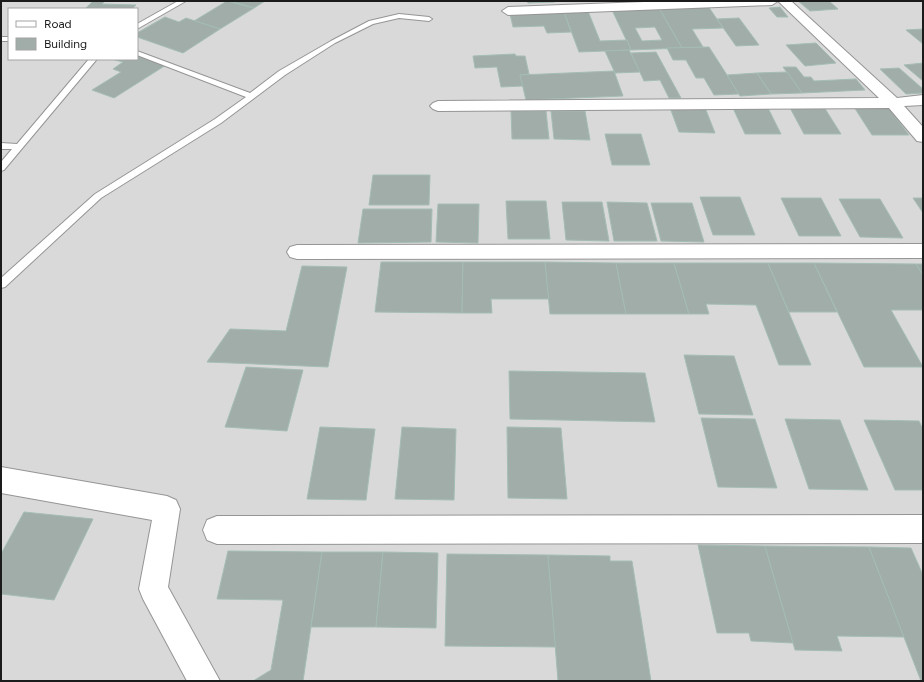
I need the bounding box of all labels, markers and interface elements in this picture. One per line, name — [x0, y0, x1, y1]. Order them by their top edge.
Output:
legend — [8, 8, 138, 60]
text: Road — [44, 17, 72, 31]
text: Building — [44, 37, 87, 51]

